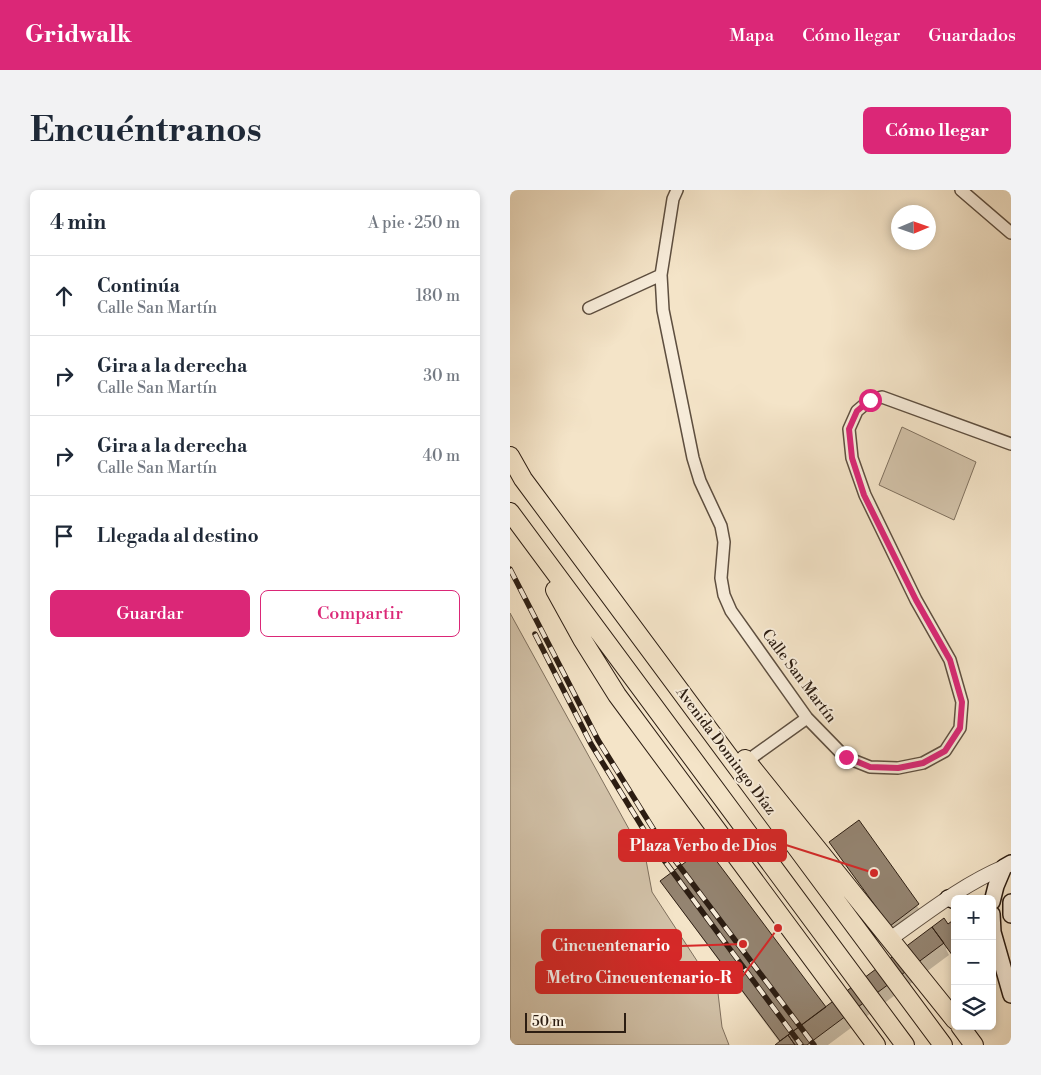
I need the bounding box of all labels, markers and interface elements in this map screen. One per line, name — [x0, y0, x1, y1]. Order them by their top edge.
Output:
text: Gridwalk — [25, 20, 132, 50]
text: Mapa — [730, 24, 774, 47]
text: Cómo llegar — [802, 24, 900, 47]
text: Guardados — [928, 24, 1016, 47]
button: Cómo llegar — [863, 107, 1011, 154]
text: Encuéntranos — [30, 109, 262, 152]
north arrow — [891, 205, 936, 250]
text: 4 min — [50, 210, 106, 236]
text: A pie · 250 m — [368, 213, 460, 233]
text: Continúa — [97, 274, 180, 298]
icon: ahead — [50, 282, 78, 310]
text: 180 m — [416, 286, 460, 306]
text: Calle San Martín — [97, 298, 217, 318]
text: Gira a la derecha — [97, 354, 247, 378]
icon: right — [50, 362, 78, 390]
text: 30 m — [423, 366, 460, 386]
text: Calle San Martín — [97, 378, 217, 398]
route start — [859, 389, 882, 412]
text: Gira a la derecha — [97, 434, 247, 458]
icon: right — [50, 442, 78, 470]
text: 40 m — [423, 446, 460, 466]
text: Calle San Martín — [97, 458, 217, 478]
icon: arrive — [50, 522, 78, 550]
text: Llegada al destino — [97, 524, 259, 548]
button: Guardar — [50, 590, 250, 637]
button: Compartir — [260, 590, 460, 637]
street label: Calle San Martín — [758, 625, 841, 727]
street label: Avenida Domingo Díaz — [671, 682, 780, 819]
route end — [835, 746, 858, 769]
callout: Plaza Verbo de Dios — [619, 830, 786, 861]
text: Plaza Verbo de Dios — [629, 836, 777, 856]
map controls — [951, 895, 996, 1030]
button: + — [951, 895, 996, 940]
callout: Cincuentenario — [542, 930, 681, 961]
text: Cincuentenario — [552, 936, 670, 956]
button: − — [951, 940, 996, 985]
callout: Metro Cincuentenario-R — [536, 962, 742, 993]
text: Metro Cincuentenario-R — [546, 968, 733, 988]
button: layers — [951, 985, 996, 1030]
scale bar — [525, 1010, 626, 1033]
text: 50 m — [532, 1013, 564, 1031]

